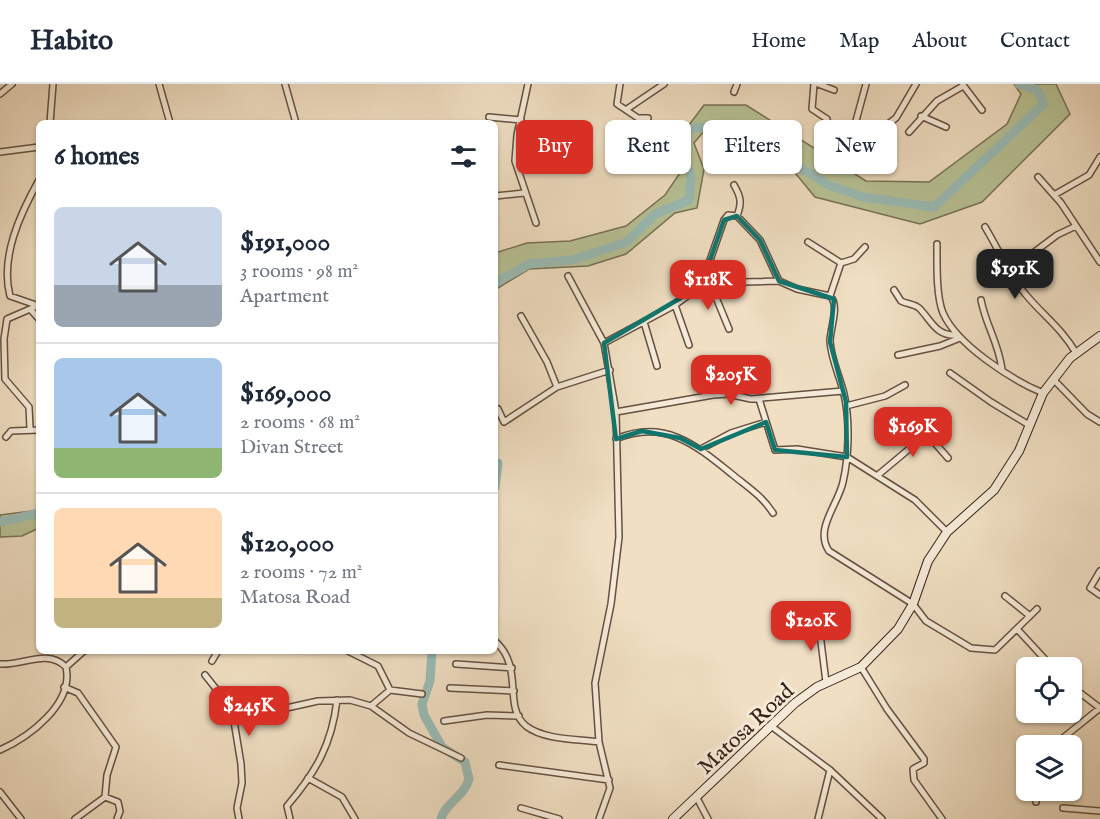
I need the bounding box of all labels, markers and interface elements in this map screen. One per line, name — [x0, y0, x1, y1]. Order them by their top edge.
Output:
text: Habito — [30, 24, 113, 59]
text: Home — [751, 28, 806, 55]
text: Map — [839, 28, 879, 55]
text: About — [912, 28, 967, 55]
text: Contact — [1000, 28, 1070, 55]
chip: Buy — [516, 120, 593, 174]
chip: Rent — [605, 120, 691, 174]
chip: Filters — [703, 120, 802, 174]
chip: New — [814, 120, 897, 174]
text: 6 homes — [54, 140, 139, 173]
icon: filters — [447, 140, 480, 173]
text: $191,000 — [240, 226, 330, 259]
icon: home — [102, 231, 174, 303]
pin: $191K — [973, 249, 1057, 300]
text: $191K — [990, 256, 1040, 281]
text: 3 rooms · 98 m² — [240, 259, 358, 284]
pin: $118K — [666, 260, 750, 311]
text: $118K — [684, 267, 732, 292]
text: Apartment — [240, 284, 329, 309]
pin: $205K — [689, 355, 773, 406]
text: $205K — [705, 362, 757, 387]
text: $169,000 — [240, 377, 332, 410]
icon: home — [102, 382, 174, 454]
pin: $169K — [871, 407, 955, 458]
text: 2 rooms · 68 m² — [240, 410, 360, 435]
text: $169K — [888, 414, 938, 439]
text: Divan Street — [240, 435, 343, 460]
text: $120,000 — [240, 527, 334, 560]
icon: home — [102, 532, 174, 604]
text: 2 rooms · 72 m² — [240, 560, 362, 585]
text: Matosa Road — [240, 585, 350, 610]
pin: $120K — [769, 601, 853, 652]
text: $120K — [785, 608, 837, 633]
map controls — [1016, 657, 1082, 801]
button: locate — [1016, 657, 1082, 723]
street label: Matosa Road — [692, 678, 800, 781]
pin: $245K — [207, 686, 291, 737]
text: $245K — [223, 693, 275, 718]
button: layers — [1016, 735, 1082, 801]

